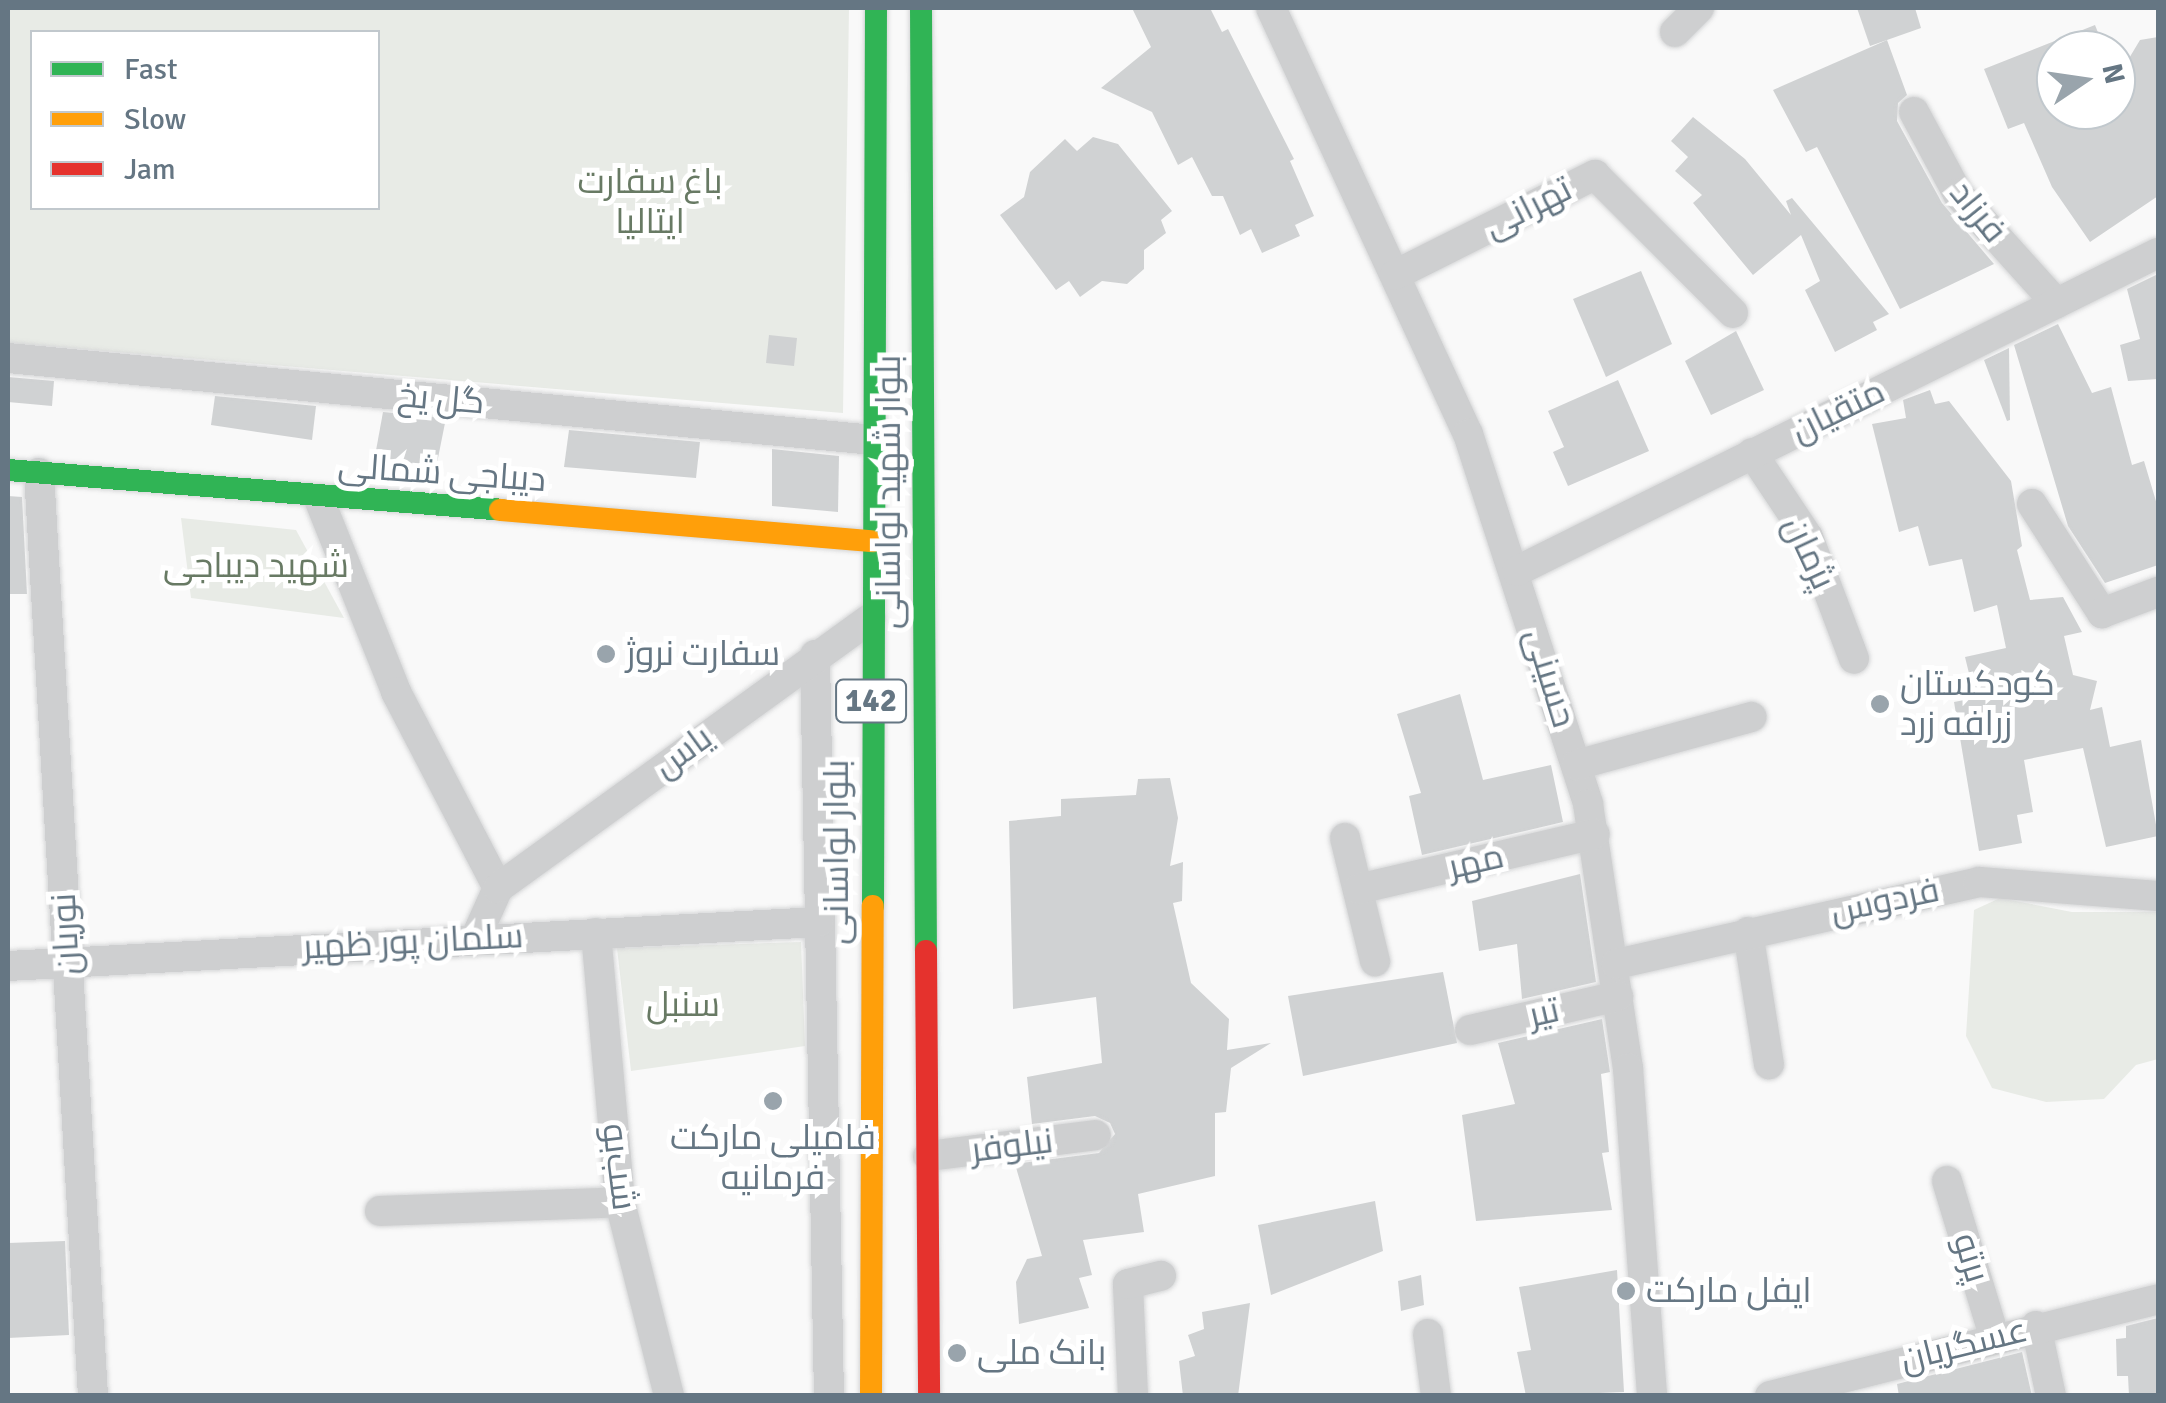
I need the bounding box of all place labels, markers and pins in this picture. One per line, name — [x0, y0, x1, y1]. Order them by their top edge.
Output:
place label: سفارت نروژ — [626, 633, 780, 675]
marker: سفارت نروژ — [595, 643, 617, 665]
place label: کودکستان زرافه زرد — [1900, 663, 2055, 745]
marker: کودکستان زرافه زرد — [1869, 693, 1891, 715]
marker: فامیلی مارکت فرمانیه — [762, 1090, 784, 1112]
place label: فامیلی مارکت فرمانیه — [670, 1117, 876, 1199]
place label: ایفل مارکت — [1646, 1270, 1812, 1312]
marker: ایفل مارکت — [1615, 1280, 1637, 1302]
place label: بانک ملی — [977, 1332, 1106, 1374]
marker: بانک ملی — [946, 1342, 968, 1364]

